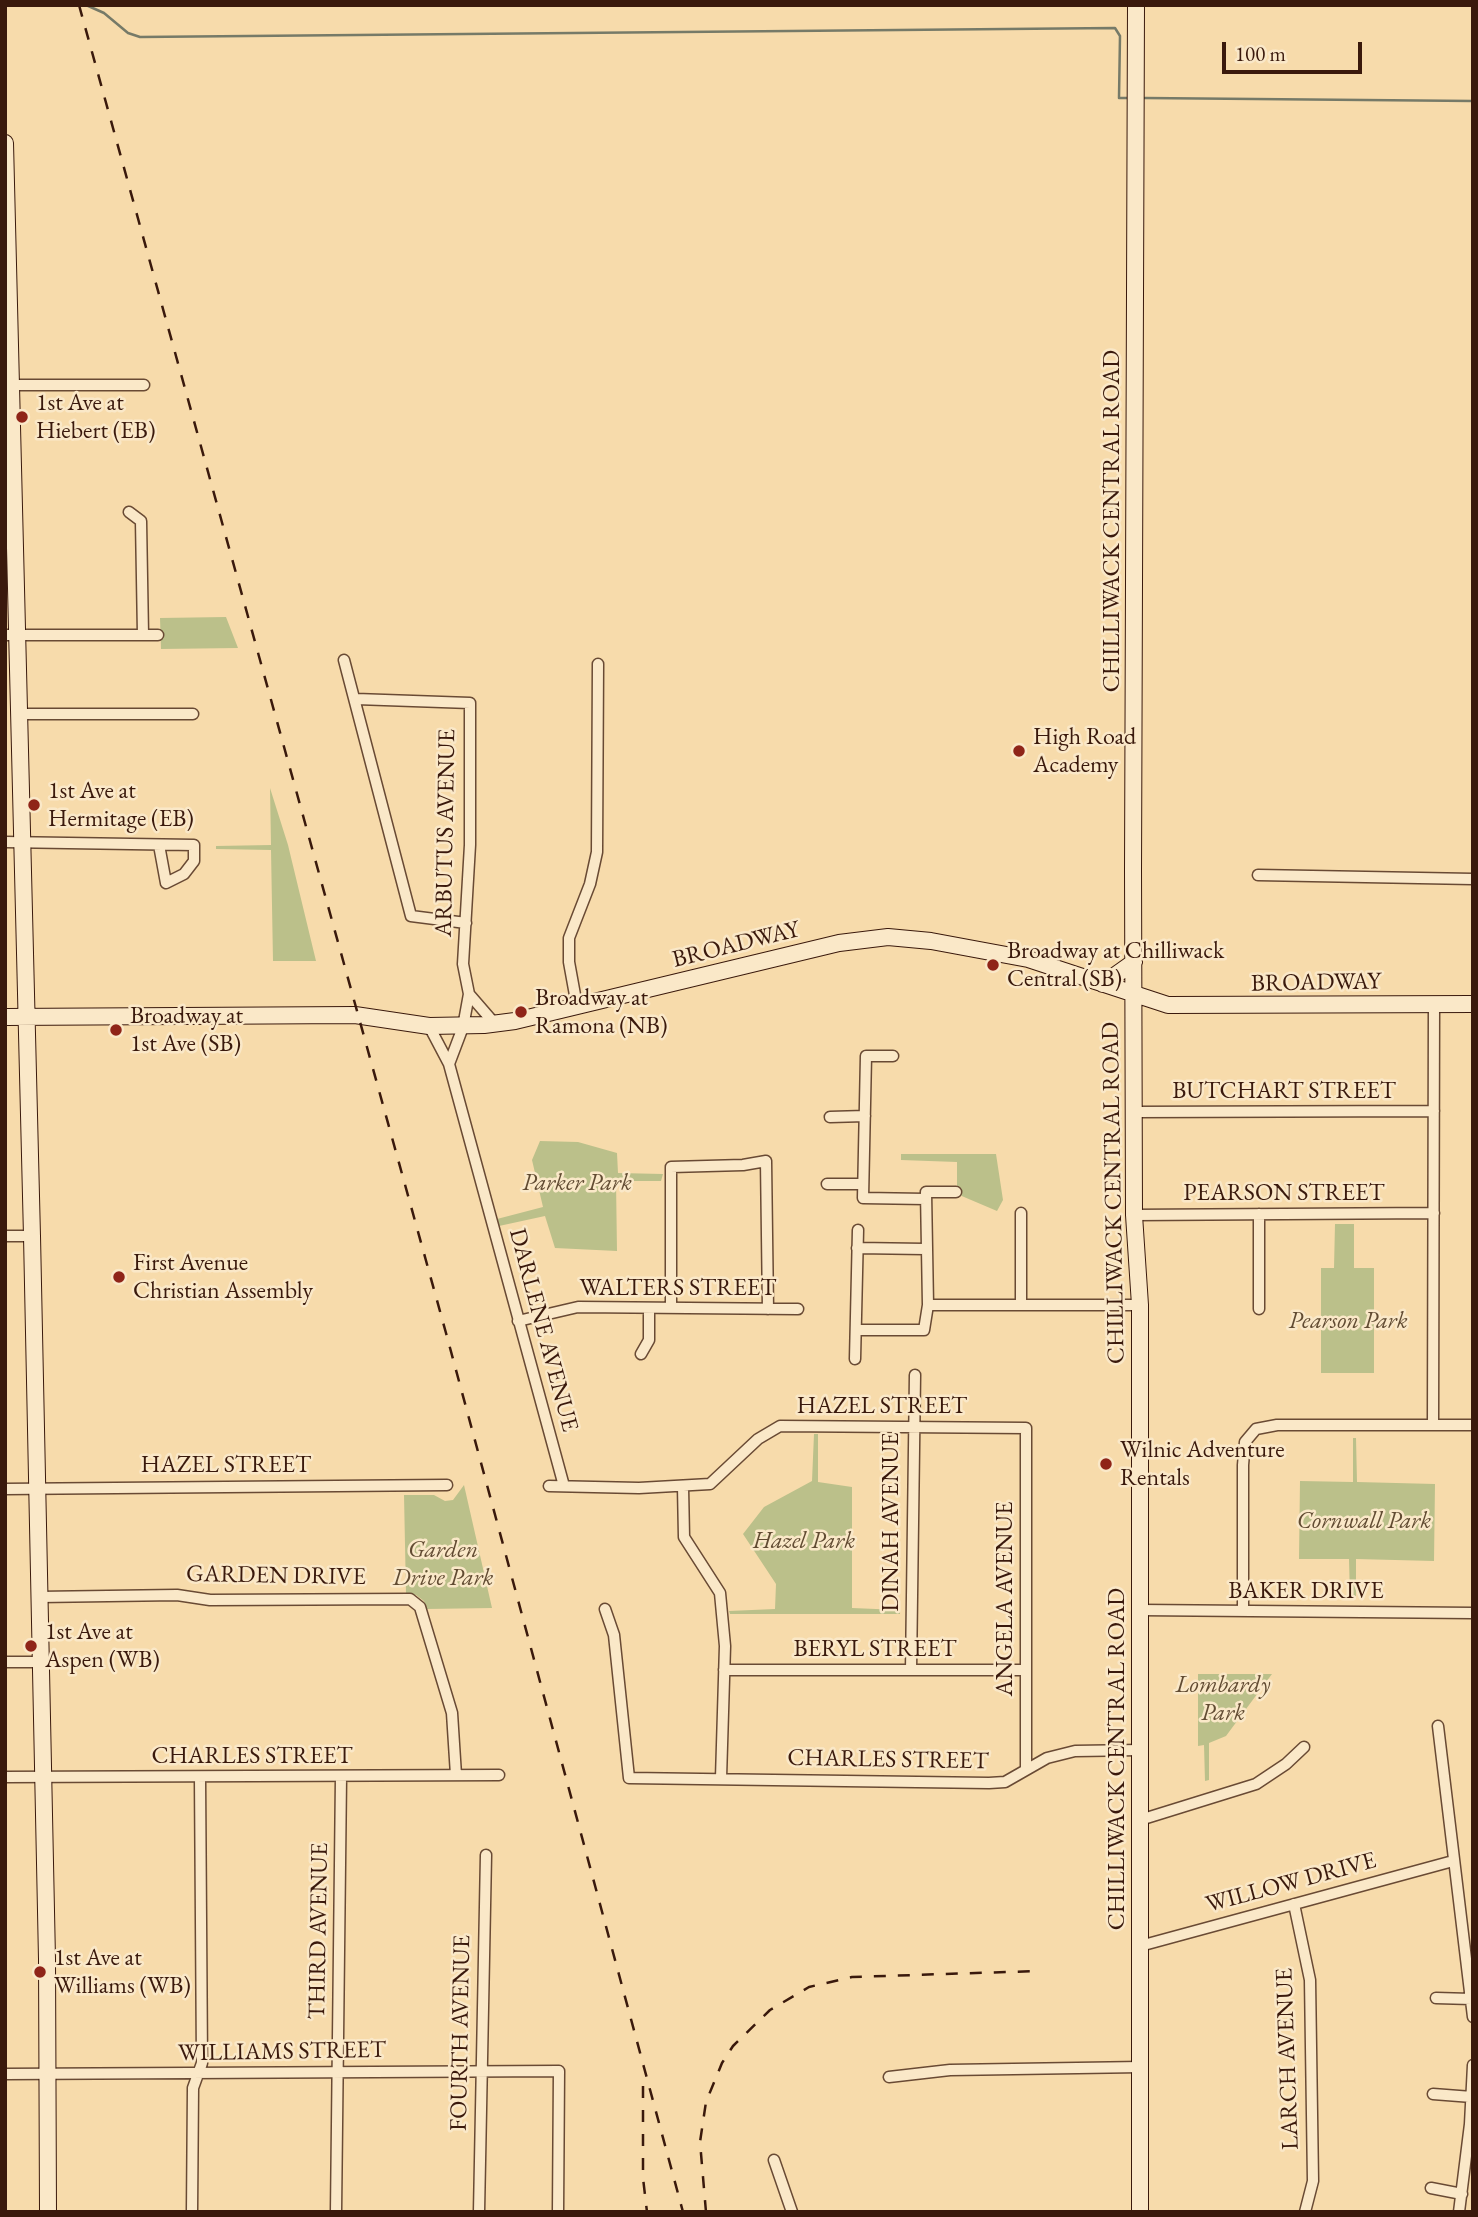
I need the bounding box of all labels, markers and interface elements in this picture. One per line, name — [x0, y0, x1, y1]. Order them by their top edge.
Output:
scale bar — [1226, 28, 1366, 72]
text: 100 m — [1235, 40, 1286, 67]
street label: CHILLIWACK CENTRAL ROAD — [1098, 350, 1126, 692]
place label: 1st Ave at Hiebert (EB) — [36, 389, 155, 445]
marker: 1st Ave at Hiebert (EB) — [14, 409, 30, 425]
place label: High Road Academy — [1033, 723, 1136, 779]
street label: ARBUTUS AVENUE — [430, 729, 462, 937]
marker: High Road Academy — [1011, 743, 1027, 759]
place label: 1st Ave at Hermitage (EB) — [48, 777, 194, 833]
marker: 1st Ave at Hermitage (EB) — [26, 797, 42, 813]
street label: BROADWAY — [669, 915, 803, 975]
place label: Broadway at Chilliwack Central (SB) — [1007, 937, 1224, 993]
marker: Broadway at Chilliwack Central (SB) — [985, 957, 1001, 973]
street label: BROADWAY — [1251, 967, 1381, 999]
place label: Broadway at Ramona (NB) — [535, 984, 668, 1040]
place label: Broadway at 1st Ave (SB) — [130, 1002, 243, 1058]
marker: Broadway at Ramona (NB) — [513, 1004, 529, 1020]
marker: Broadway at 1st Ave (SB) — [108, 1022, 124, 1038]
street label: CHILLIWACK CENTRAL ROAD — [1097, 1022, 1131, 1364]
street label: BUTCHART STREET — [1172, 1077, 1396, 1105]
park label: Parker Park — [522, 1169, 632, 1197]
street label: PEARSON STREET — [1183, 1179, 1385, 1207]
street label: DARLENE AVENUE — [502, 1225, 584, 1435]
place label: First Avenue Christian Assembly — [133, 1249, 313, 1305]
marker: First Avenue Christian Assembly — [111, 1269, 127, 1285]
street label: WALTERS STREET — [580, 1274, 776, 1302]
park label: Pearson Park — [1288, 1307, 1408, 1335]
street label: HAZEL STREET — [797, 1392, 967, 1420]
street label: DINAH AVENUE — [877, 1432, 905, 1612]
place label: Wilnic Adventure Rentals — [1120, 1436, 1285, 1492]
street label: HAZEL STREET — [141, 1451, 311, 1479]
marker: Wilnic Adventure Rentals — [1098, 1456, 1114, 1472]
street label: ANGELA AVENUE — [991, 1501, 1019, 1697]
park label: Cornwall Park — [1297, 1507, 1431, 1535]
park label: Hazel Park — [753, 1527, 855, 1555]
park label: Garden Drive Park — [393, 1536, 493, 1592]
street label: GARDEN DRIVE — [186, 1560, 366, 1592]
street label: BAKER DRIVE — [1228, 1577, 1384, 1605]
street label: CHILLIWACK CENTRAL ROAD — [1103, 1588, 1131, 1930]
place label: 1st Ave at Aspen (WB) — [45, 1618, 160, 1674]
street label: BERYL STREET — [793, 1635, 957, 1663]
marker: 1st Ave at Aspen (WB) — [23, 1638, 39, 1654]
park label: Lombardy Park — [1176, 1671, 1270, 1727]
street label: CHARLES STREET — [151, 1742, 353, 1770]
street label: CHARLES STREET — [787, 1744, 989, 1776]
street label: THIRD AVENUE — [303, 1842, 335, 2020]
street label: WILLOW DRIVE — [1203, 1846, 1379, 1920]
street label: FOURTH AVENUE — [445, 1935, 477, 2131]
place label: 1st Ave at Williams (WB) — [54, 1944, 191, 2000]
marker: 1st Ave at Williams (WB) — [32, 1964, 48, 1980]
street label: LARCH AVENUE — [1270, 1967, 1306, 2151]
street label: WILLIAMS STREET — [178, 2036, 386, 2068]

